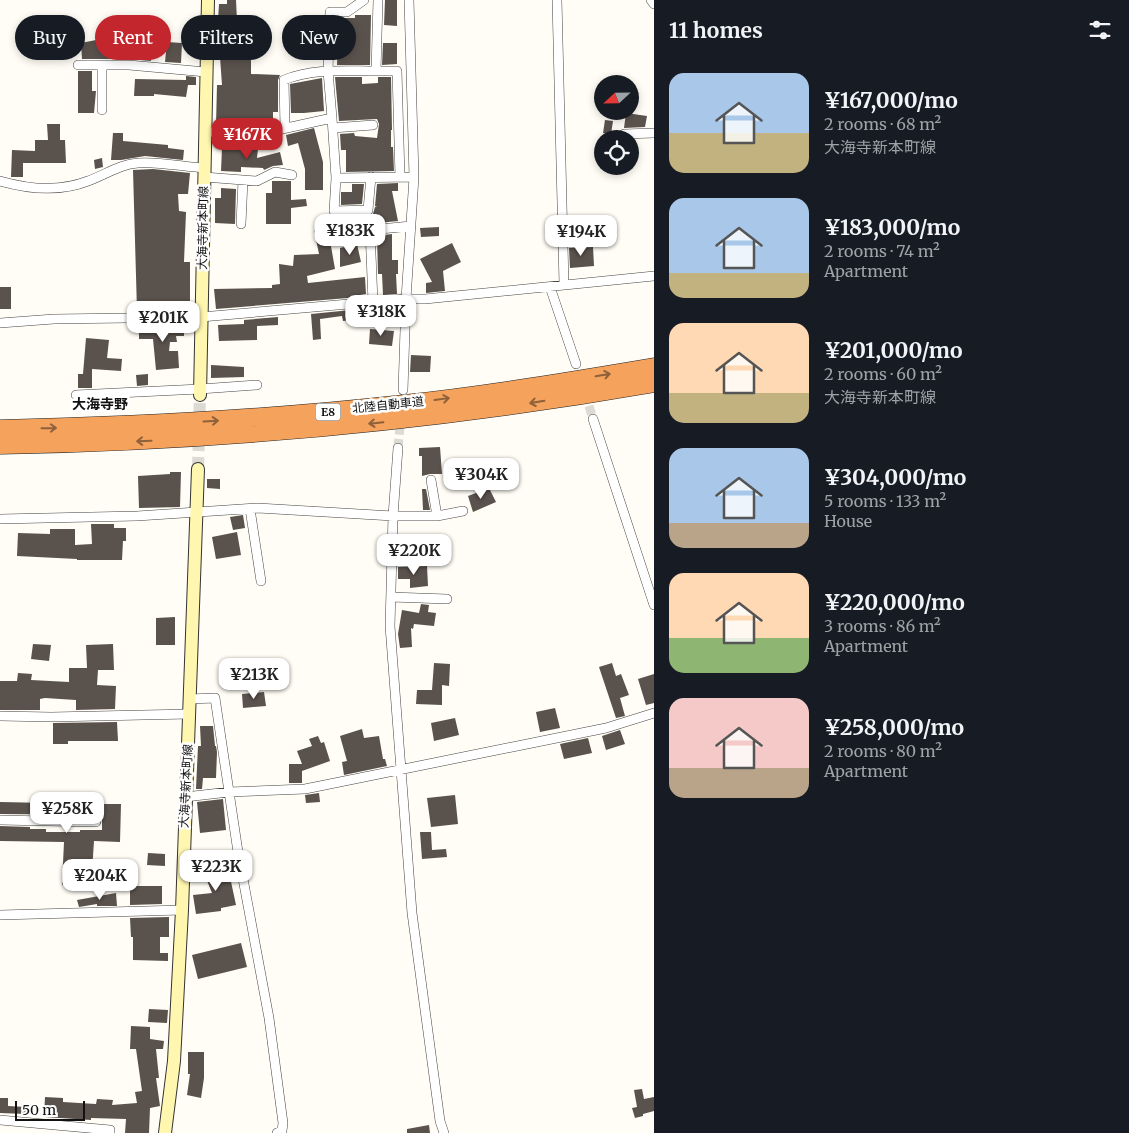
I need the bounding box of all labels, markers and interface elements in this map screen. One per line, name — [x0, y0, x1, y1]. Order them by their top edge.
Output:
chip: Buy — [15, 15, 85, 60]
chip: Rent — [95, 15, 171, 60]
chip: Filters — [181, 15, 272, 60]
chip: New — [282, 15, 356, 60]
icon: filters — [1086, 16, 1114, 44]
text: 11 homes — [669, 17, 763, 44]
north arrow — [594, 75, 639, 120]
map controls — [594, 75, 639, 175]
text: ¥167,000/mo — [824, 87, 958, 114]
icon: home — [709, 93, 769, 153]
text: 2 rooms · 68 m² — [824, 114, 941, 134]
pin: ¥167K — [212, 118, 282, 160]
text: ¥167K — [223, 124, 271, 144]
button: locate — [594, 130, 639, 175]
text: 大海寺新本町線 — [824, 137, 936, 157]
street label: 大海寺新本町線 — [194, 186, 211, 270]
pin: ¥183K — [315, 214, 385, 256]
pin: ¥194K — [546, 214, 616, 257]
text: ¥183,000/mo — [824, 214, 960, 241]
icon: home — [709, 218, 769, 278]
text: ¥183K — [325, 220, 375, 240]
text: ¥194K — [556, 221, 606, 241]
text: 2 rooms · 74 m² — [824, 241, 940, 261]
text: Apartment — [824, 261, 908, 281]
pin: ¥318K — [346, 294, 416, 337]
pin: ¥201K — [128, 300, 198, 343]
text: ¥318K — [356, 301, 406, 321]
text: ¥201K — [138, 307, 188, 327]
text: ¥201,000/mo — [824, 337, 963, 364]
icon: home — [709, 343, 769, 403]
text: 2 rooms · 60 m² — [824, 364, 942, 384]
one-way arrow — [595, 370, 611, 380]
text: 大海寺新本町線 — [824, 387, 936, 407]
street label: 北陸自動車道 — [351, 393, 425, 416]
one-way arrow — [434, 394, 450, 404]
district label: 大海寺野 — [72, 395, 128, 413]
one-way arrow — [529, 397, 545, 407]
road number: E8 — [316, 404, 340, 421]
one-way arrow — [203, 416, 219, 425]
one-way arrow — [368, 418, 384, 428]
one-way arrow — [40, 423, 56, 433]
one-way arrow — [136, 436, 152, 445]
pin: ¥304K — [446, 458, 516, 500]
text: ¥304K — [454, 464, 508, 484]
text: ¥304,000/mo — [824, 464, 966, 491]
icon: home — [709, 468, 769, 528]
text: 5 rooms · 133 m² — [824, 491, 946, 511]
text: House — [824, 511, 872, 531]
pin: ¥220K — [379, 534, 449, 576]
text: ¥220K — [388, 540, 440, 560]
text: ¥220,000/mo — [824, 589, 965, 616]
icon: home — [709, 593, 769, 653]
text: 3 rooms · 86 m² — [824, 616, 941, 636]
text: Apartment — [824, 636, 908, 656]
pin: ¥213K — [219, 658, 289, 700]
text: ¥213K — [230, 664, 278, 684]
text: ¥258,000/mo — [824, 714, 964, 741]
icon: home — [709, 718, 769, 778]
text: 2 rooms · 80 m² — [824, 741, 942, 761]
street label: 大海寺新本町線 — [176, 744, 195, 828]
text: Apartment — [824, 761, 908, 781]
pin: ¥258K — [32, 792, 102, 834]
text: ¥258K — [41, 798, 93, 818]
pin: ¥223K — [181, 850, 251, 892]
text: ¥223K — [190, 856, 242, 876]
pin: ¥204K — [65, 858, 135, 901]
text: ¥204K — [73, 865, 127, 885]
scale bar — [15, 1098, 85, 1121]
text: 50 m — [22, 1101, 56, 1119]

